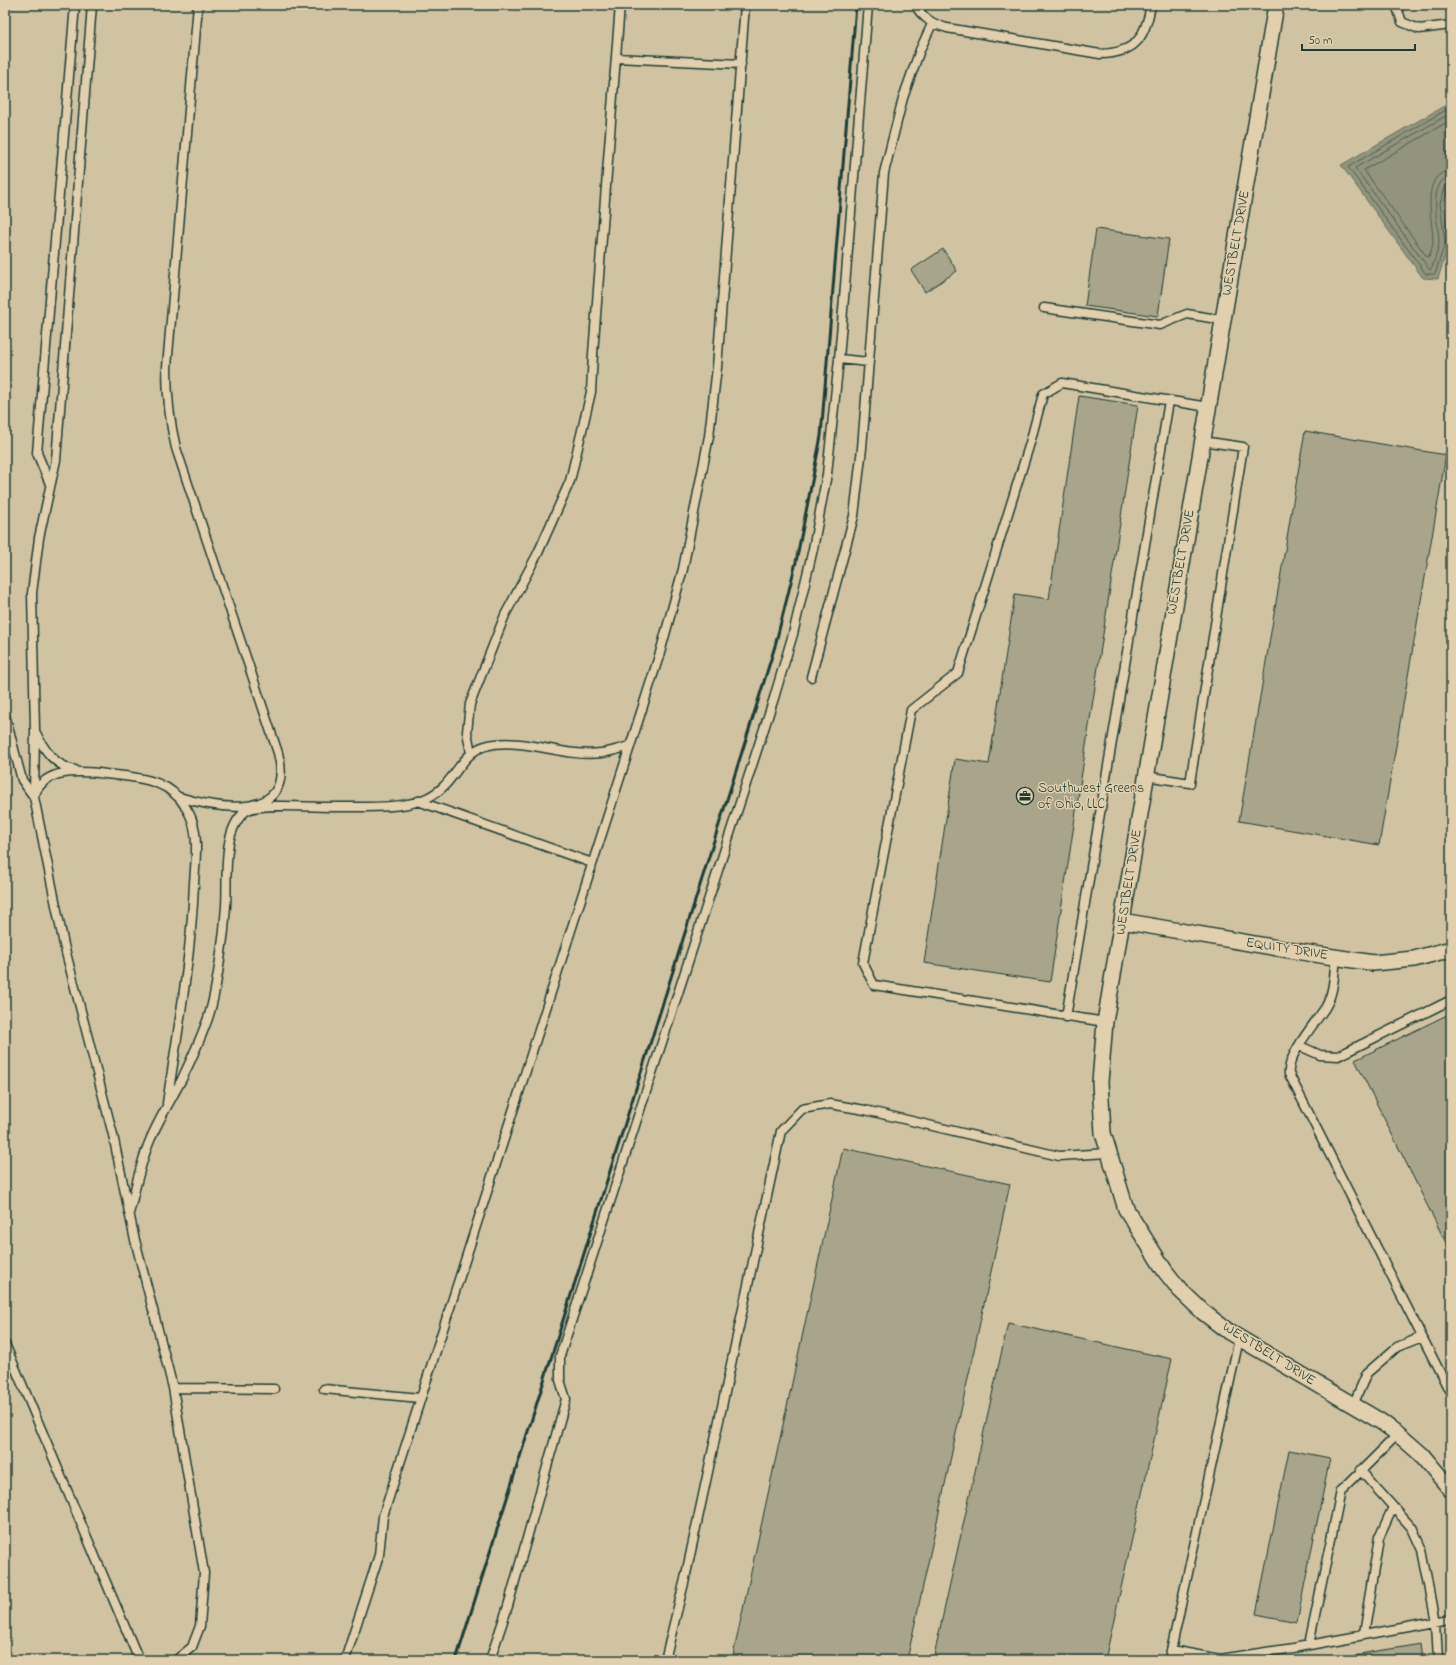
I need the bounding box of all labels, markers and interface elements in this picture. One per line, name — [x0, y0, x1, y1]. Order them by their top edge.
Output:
scale bar — [1302, 26, 1415, 52]
text: 50 m — [1308, 32, 1332, 50]
street label: WESTBELT DRIVE — [1216, 189, 1256, 297]
street label: WESTBELT DRIVE — [1161, 508, 1201, 616]
place label: Southwest Greens of Ohio, LLC — [1038, 778, 1144, 815]
office icon: Southwest Greens of Ohio, LLC — [1015, 786, 1035, 806]
street label: WESTBELT DRIVE — [1110, 828, 1148, 936]
street label: EQUITY DRIVE — [1244, 932, 1330, 966]
street label: WESTBELT DRIVE — [1218, 1317, 1320, 1391]

